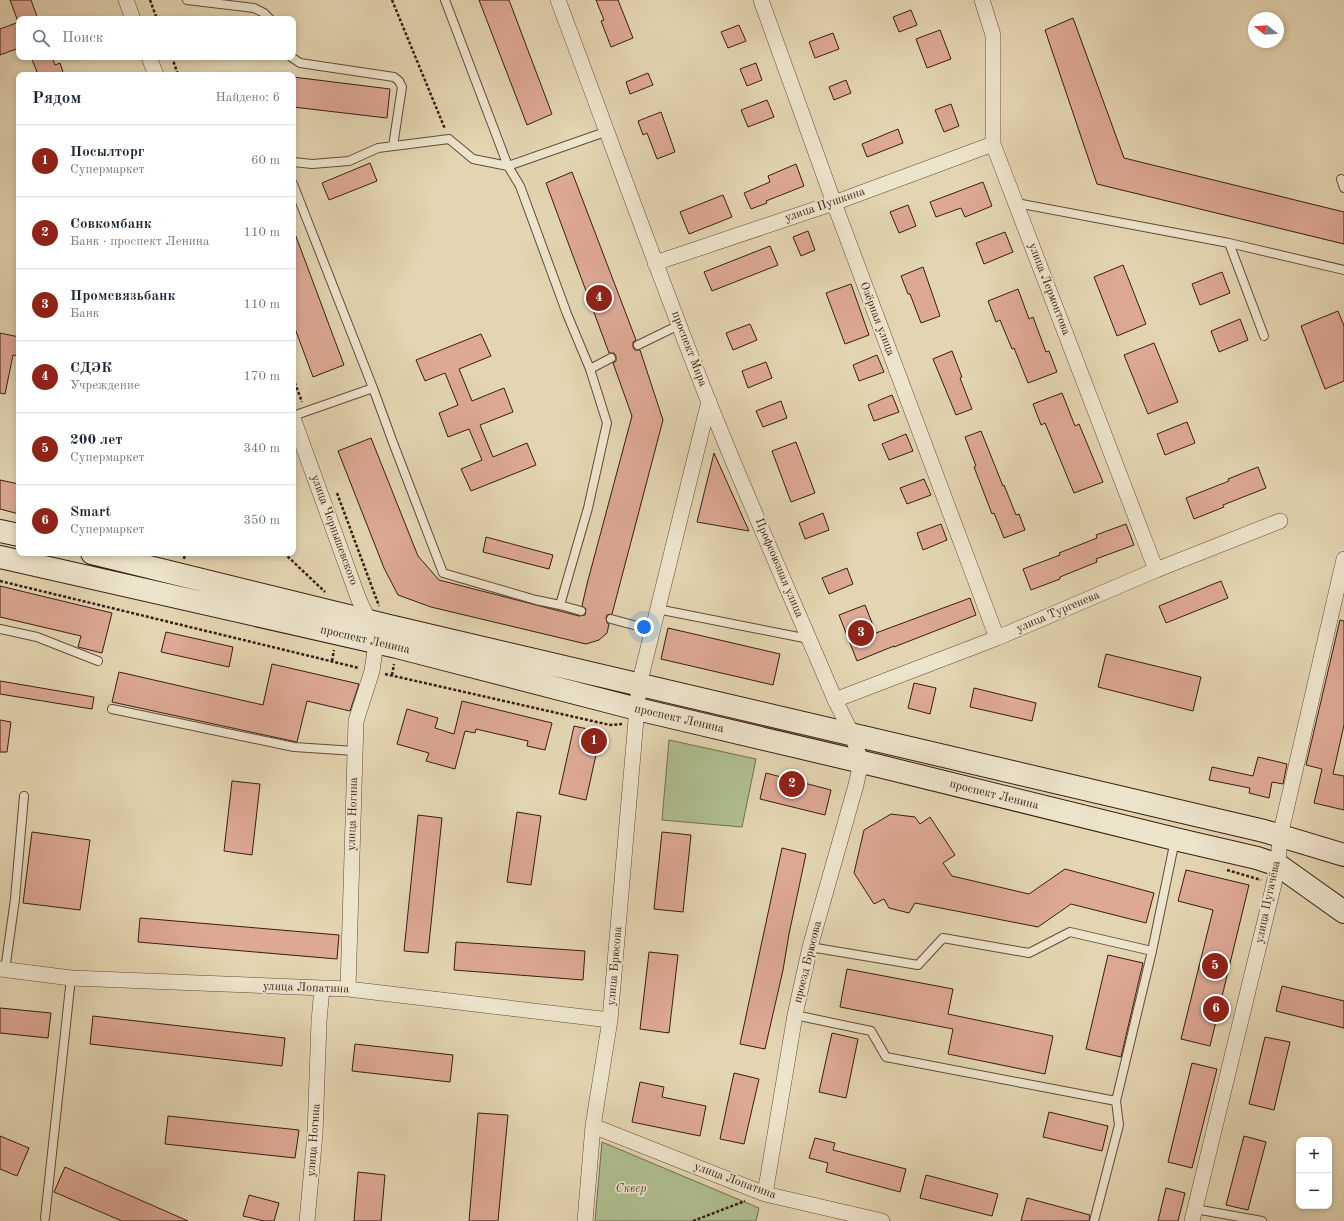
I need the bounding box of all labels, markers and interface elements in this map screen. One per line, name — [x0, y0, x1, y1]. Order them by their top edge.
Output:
north arrow — [1248, 12, 1284, 48]
search box — [16, 16, 296, 60]
icon: search — [30, 27, 52, 49]
text: Поиск — [62, 31, 103, 46]
text: Рядом — [32, 90, 81, 107]
text: Найдено: 6 — [216, 91, 280, 104]
text: Посылторг — [70, 145, 144, 160]
text: 1 — [41, 154, 49, 167]
text: 60 m — [251, 154, 280, 167]
text: Супермаркет — [70, 163, 145, 176]
street label: улица Пушкина — [783, 186, 867, 224]
text: Совкомбанк — [70, 217, 152, 232]
text: 2 — [41, 226, 49, 239]
text: 110 m — [243, 226, 280, 239]
text: Банк · проспект Ленина — [70, 235, 209, 248]
street label: улица Лермонтова — [1026, 241, 1072, 337]
street label: Озёрная улица — [857, 280, 897, 358]
pin: 4 — [586, 283, 612, 313]
text: Промсвязьбанк — [70, 289, 175, 304]
text: 3 — [41, 298, 49, 311]
text: 110 m — [243, 298, 280, 311]
text: Банк — [70, 307, 99, 320]
street label: проспект Мира — [669, 310, 709, 388]
text: СДЭК — [70, 361, 112, 376]
text: 4 — [41, 370, 49, 383]
text: 170 m — [243, 370, 280, 383]
text: Учреждение — [70, 379, 140, 392]
text: 200 лет — [70, 433, 122, 448]
text: 5 — [41, 442, 49, 455]
text: 340 m — [243, 442, 280, 455]
text: Супермаркет — [70, 451, 145, 464]
street label: улица Чернышевского — [308, 473, 360, 587]
text: Smart — [70, 505, 111, 520]
text: 6 — [41, 514, 49, 527]
text: 350 m — [243, 514, 280, 527]
street label: Профсоюзная улица — [753, 517, 805, 620]
text: Супермаркет — [70, 523, 145, 536]
street label: улица Тургенева — [1015, 589, 1101, 635]
your location — [634, 617, 654, 637]
pin: 3 — [848, 618, 874, 648]
street label: проспект Ленина — [319, 624, 411, 656]
street label: проспект Ленина — [633, 703, 725, 735]
pin: 1 — [581, 726, 607, 756]
pin: 2 — [779, 769, 805, 799]
street label: улица Ногина — [346, 777, 360, 851]
street label: проспект Ленина — [948, 778, 1040, 812]
street label: улица Пугачёва — [1253, 860, 1283, 944]
street label: проезд Брюсова — [792, 920, 824, 1004]
street label: улица Брюсова — [606, 926, 624, 1006]
pin: 5 — [1202, 951, 1228, 981]
street label: улица Лопатина — [263, 980, 349, 996]
pin: 6 — [1203, 994, 1229, 1024]
street label: улица Ногина — [305, 1103, 323, 1177]
map controls — [1296, 1137, 1332, 1209]
button: + — [1296, 1137, 1332, 1173]
street label: улица Лопатина — [692, 1161, 778, 1201]
button: − — [1296, 1173, 1332, 1209]
park label: Сквер — [615, 1183, 647, 1195]

